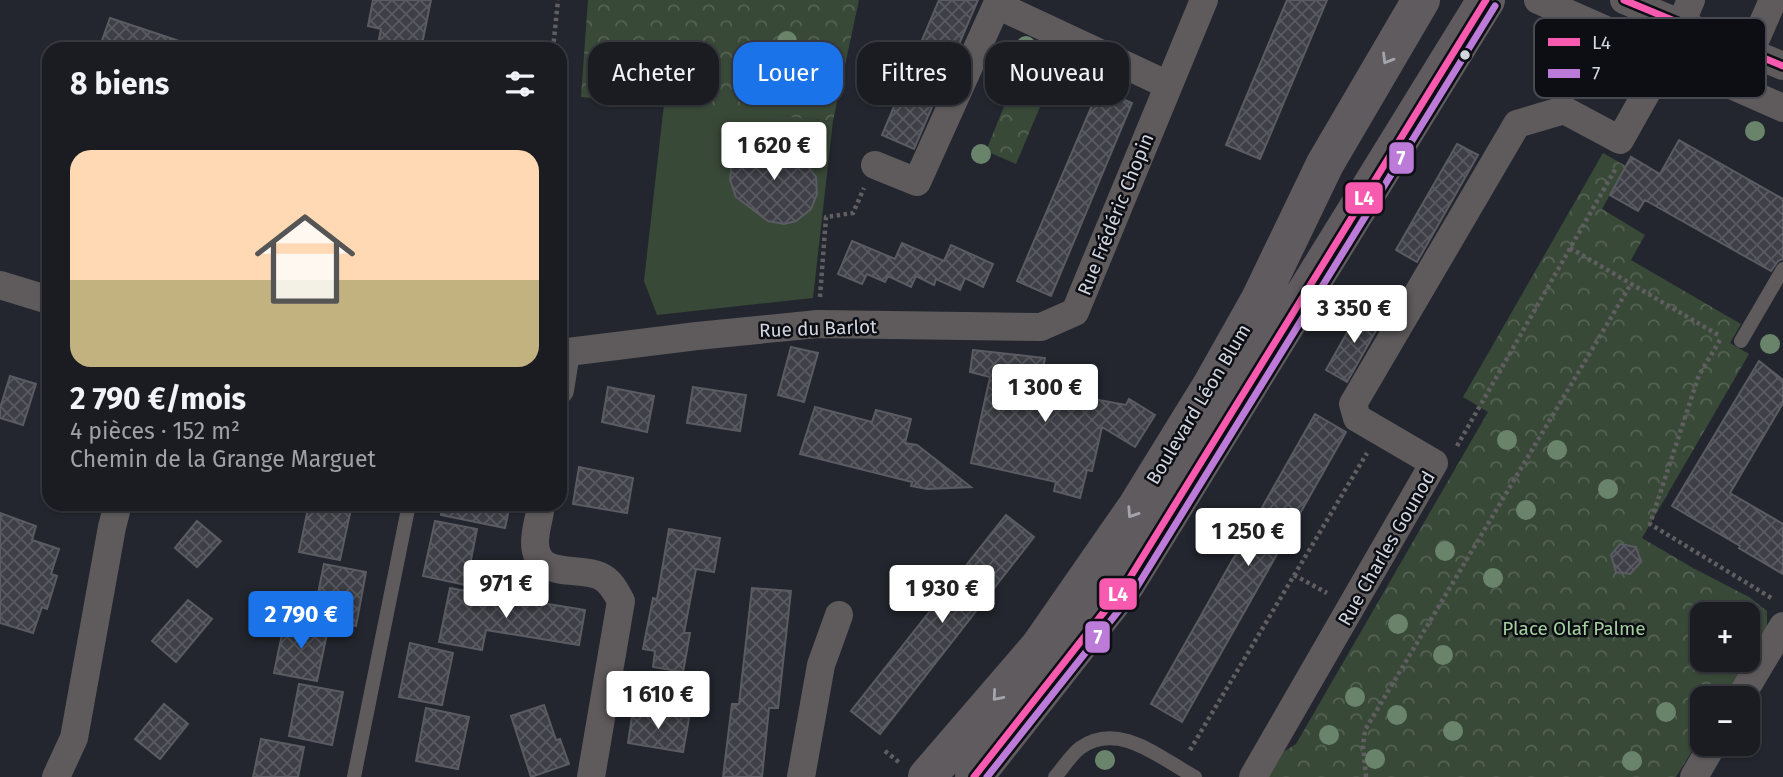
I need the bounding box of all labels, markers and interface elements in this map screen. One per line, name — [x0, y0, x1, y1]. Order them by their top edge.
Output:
legend — [1534, 18, 1766, 98]
text: L4 — [1592, 31, 1611, 54]
chip: Acheter — [588, 42, 719, 105]
chip: Louer — [733, 42, 843, 105]
chip: Filtres — [857, 42, 971, 105]
chip: Nouveau — [985, 42, 1129, 105]
unlabelled marker — [1458, 48, 1472, 62]
one-way arrow — [1382, 51, 1395, 64]
text: 7 — [1592, 62, 1600, 85]
icon: filters — [501, 65, 539, 103]
text: 8 biens — [70, 66, 169, 102]
pin: 1 620 € — [709, 122, 839, 182]
street label: Rue Frédéric Chopin — [1072, 130, 1158, 299]
text: 1 620 € — [737, 131, 811, 159]
line badge: 7 — [1388, 141, 1415, 175]
text: 7 — [1397, 147, 1406, 170]
line badge: L4 — [1344, 181, 1384, 215]
text: L4 — [1354, 187, 1374, 210]
icon: home — [242, 196, 368, 322]
pin: 3 350 € — [1289, 286, 1419, 345]
text: 3 350 € — [1317, 294, 1391, 322]
street label: Rue du Barlot — [759, 315, 878, 342]
street label: Boulevard Léon Blum — [1141, 320, 1255, 489]
pin: 1 300 € — [980, 364, 1110, 424]
text: 1 300 € — [1008, 373, 1082, 401]
text: 2 790 €/mois — [70, 381, 246, 417]
text: 4 pièces · 152 m² — [70, 417, 240, 445]
text: Chemin de la Grange Marguet — [70, 445, 376, 473]
street label: Rue Charles Gounod — [1333, 467, 1440, 630]
one-way arrow — [1127, 506, 1140, 519]
pin: 1 250 € — [1183, 508, 1313, 568]
text: 1 250 € — [1212, 517, 1284, 545]
pin: 971 € — [457, 560, 555, 620]
pin: 1 930 € — [877, 566, 1007, 625]
text: 971 € — [480, 569, 532, 597]
text: 1 930 € — [905, 574, 979, 602]
line badge: L4 — [1098, 577, 1138, 611]
text: L4 — [1108, 583, 1128, 606]
pin: 2 790 € — [236, 592, 366, 651]
text: 2 790 € — [264, 600, 338, 628]
map controls — [1690, 602, 1760, 756]
button: + — [1690, 602, 1760, 672]
park label: Place Olaf Palme — [1502, 617, 1646, 640]
line badge: 7 — [1084, 620, 1111, 654]
text: 7 — [1094, 626, 1103, 649]
pin: 1 610 € — [593, 672, 723, 731]
text: 1 610 € — [623, 680, 693, 708]
button: − — [1690, 686, 1760, 756]
one-way arrow — [993, 688, 1005, 701]

